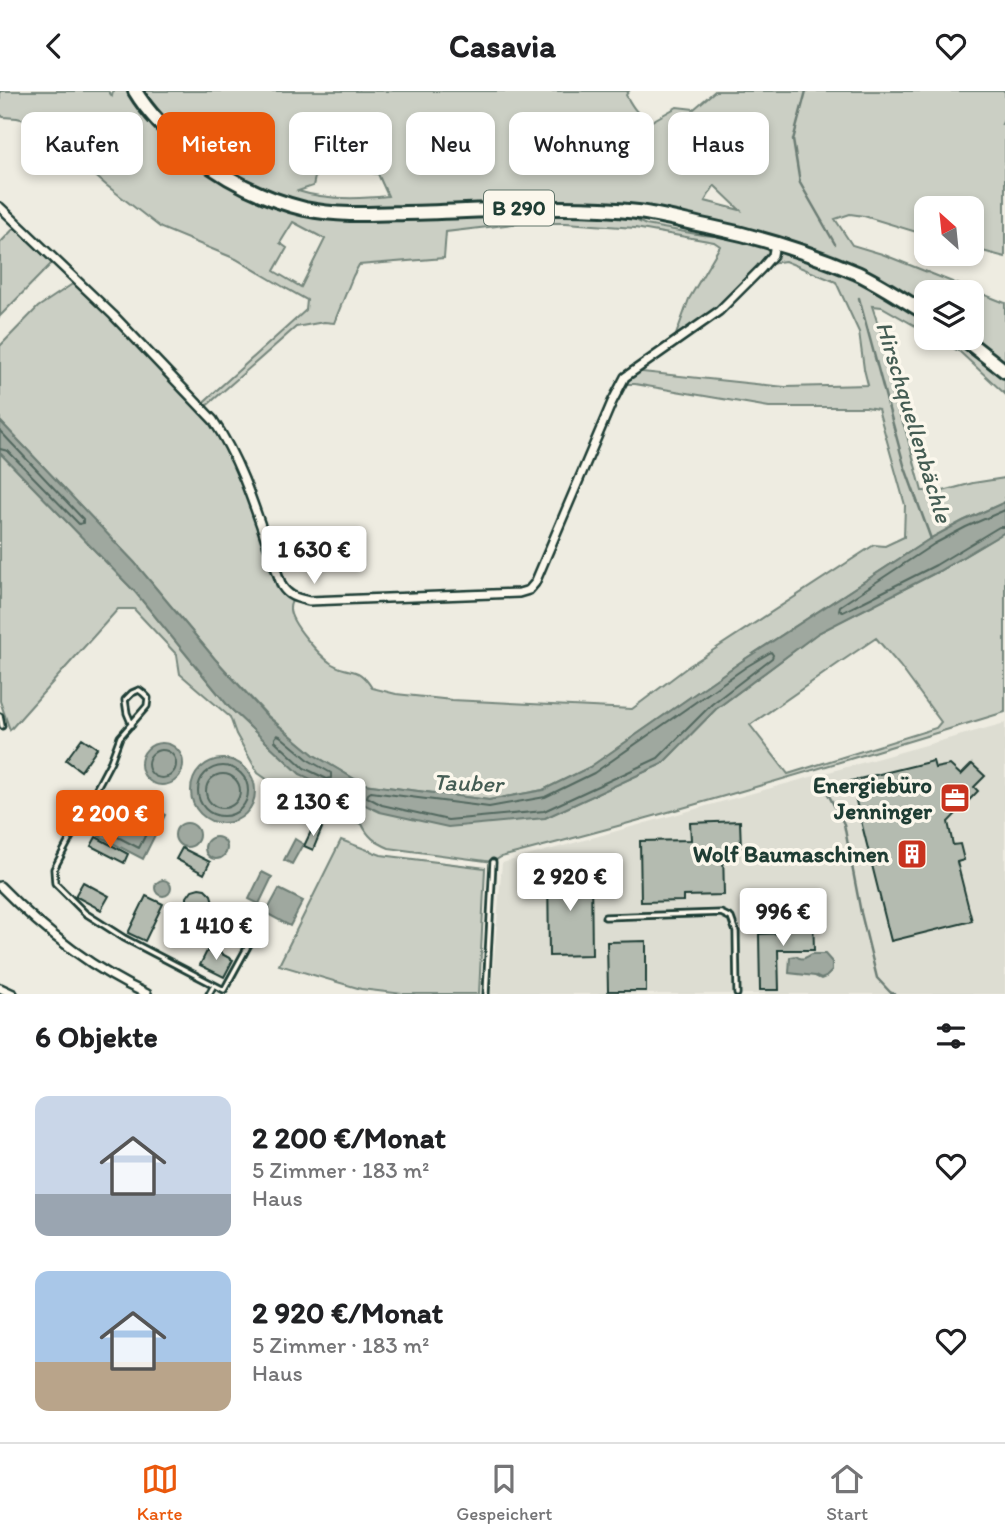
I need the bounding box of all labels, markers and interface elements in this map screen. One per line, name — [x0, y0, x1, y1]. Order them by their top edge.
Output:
icon: back — [35, 27, 73, 65]
text: Casavia — [449, 27, 556, 65]
icon: heart — [932, 27, 970, 65]
chip: Kaufen — [21, 112, 143, 175]
chip: Mieten — [157, 112, 275, 175]
chip: Filter — [289, 112, 392, 175]
chip: Neu — [406, 112, 495, 175]
chip: Wohnung — [509, 112, 654, 175]
chip: Haus — [668, 112, 769, 175]
road number: B 290 — [484, 191, 554, 225]
north arrow — [914, 196, 984, 266]
map controls — [914, 196, 984, 350]
button: layers — [914, 280, 984, 350]
water label: Hirschquellenbächle — [870, 318, 959, 527]
pin: 1 630 € — [249, 526, 379, 586]
text: 1 630 € — [277, 535, 351, 563]
water label: Tauber — [433, 767, 506, 798]
place label: Energiebüro Jenninger — [813, 771, 932, 825]
pin: 2 130 € — [248, 779, 378, 838]
office icon: Energiebüro Jenninger — [938, 781, 972, 815]
text: 2 130 € — [277, 787, 349, 815]
pin: 2 200 € — [45, 791, 175, 850]
text: 2 200 € — [72, 799, 148, 827]
building icon: Wolf Baumaschinen — [895, 837, 929, 871]
place label: Wolf Baumaschinen — [693, 840, 890, 868]
pin: 2 920 € — [505, 853, 635, 913]
text: 2 920 € — [533, 862, 607, 890]
pin: 996 € — [734, 889, 832, 948]
text: 996 € — [756, 897, 810, 925]
pin: 1 410 € — [151, 903, 281, 962]
text: 1 410 € — [180, 911, 252, 939]
icon: filters — [932, 1017, 970, 1055]
text: 6 Objekte — [35, 1018, 158, 1055]
text: 2 200 €/Monat — [252, 1119, 446, 1156]
icon: home — [91, 1124, 175, 1208]
icon: heart — [932, 1147, 970, 1185]
text: 5 Zimmer · 183 m² — [252, 1156, 430, 1184]
text: Haus — [252, 1184, 303, 1212]
text: 2 920 €/Monat — [252, 1294, 443, 1331]
icon: home — [91, 1299, 175, 1383]
icon: heart — [932, 1322, 970, 1360]
text: 5 Zimmer · 183 m² — [252, 1331, 430, 1359]
text: Haus — [252, 1359, 303, 1387]
tab: Karte — [137, 1460, 183, 1525]
tab: Gespeichert — [456, 1460, 553, 1525]
tab: Start — [826, 1460, 868, 1525]

